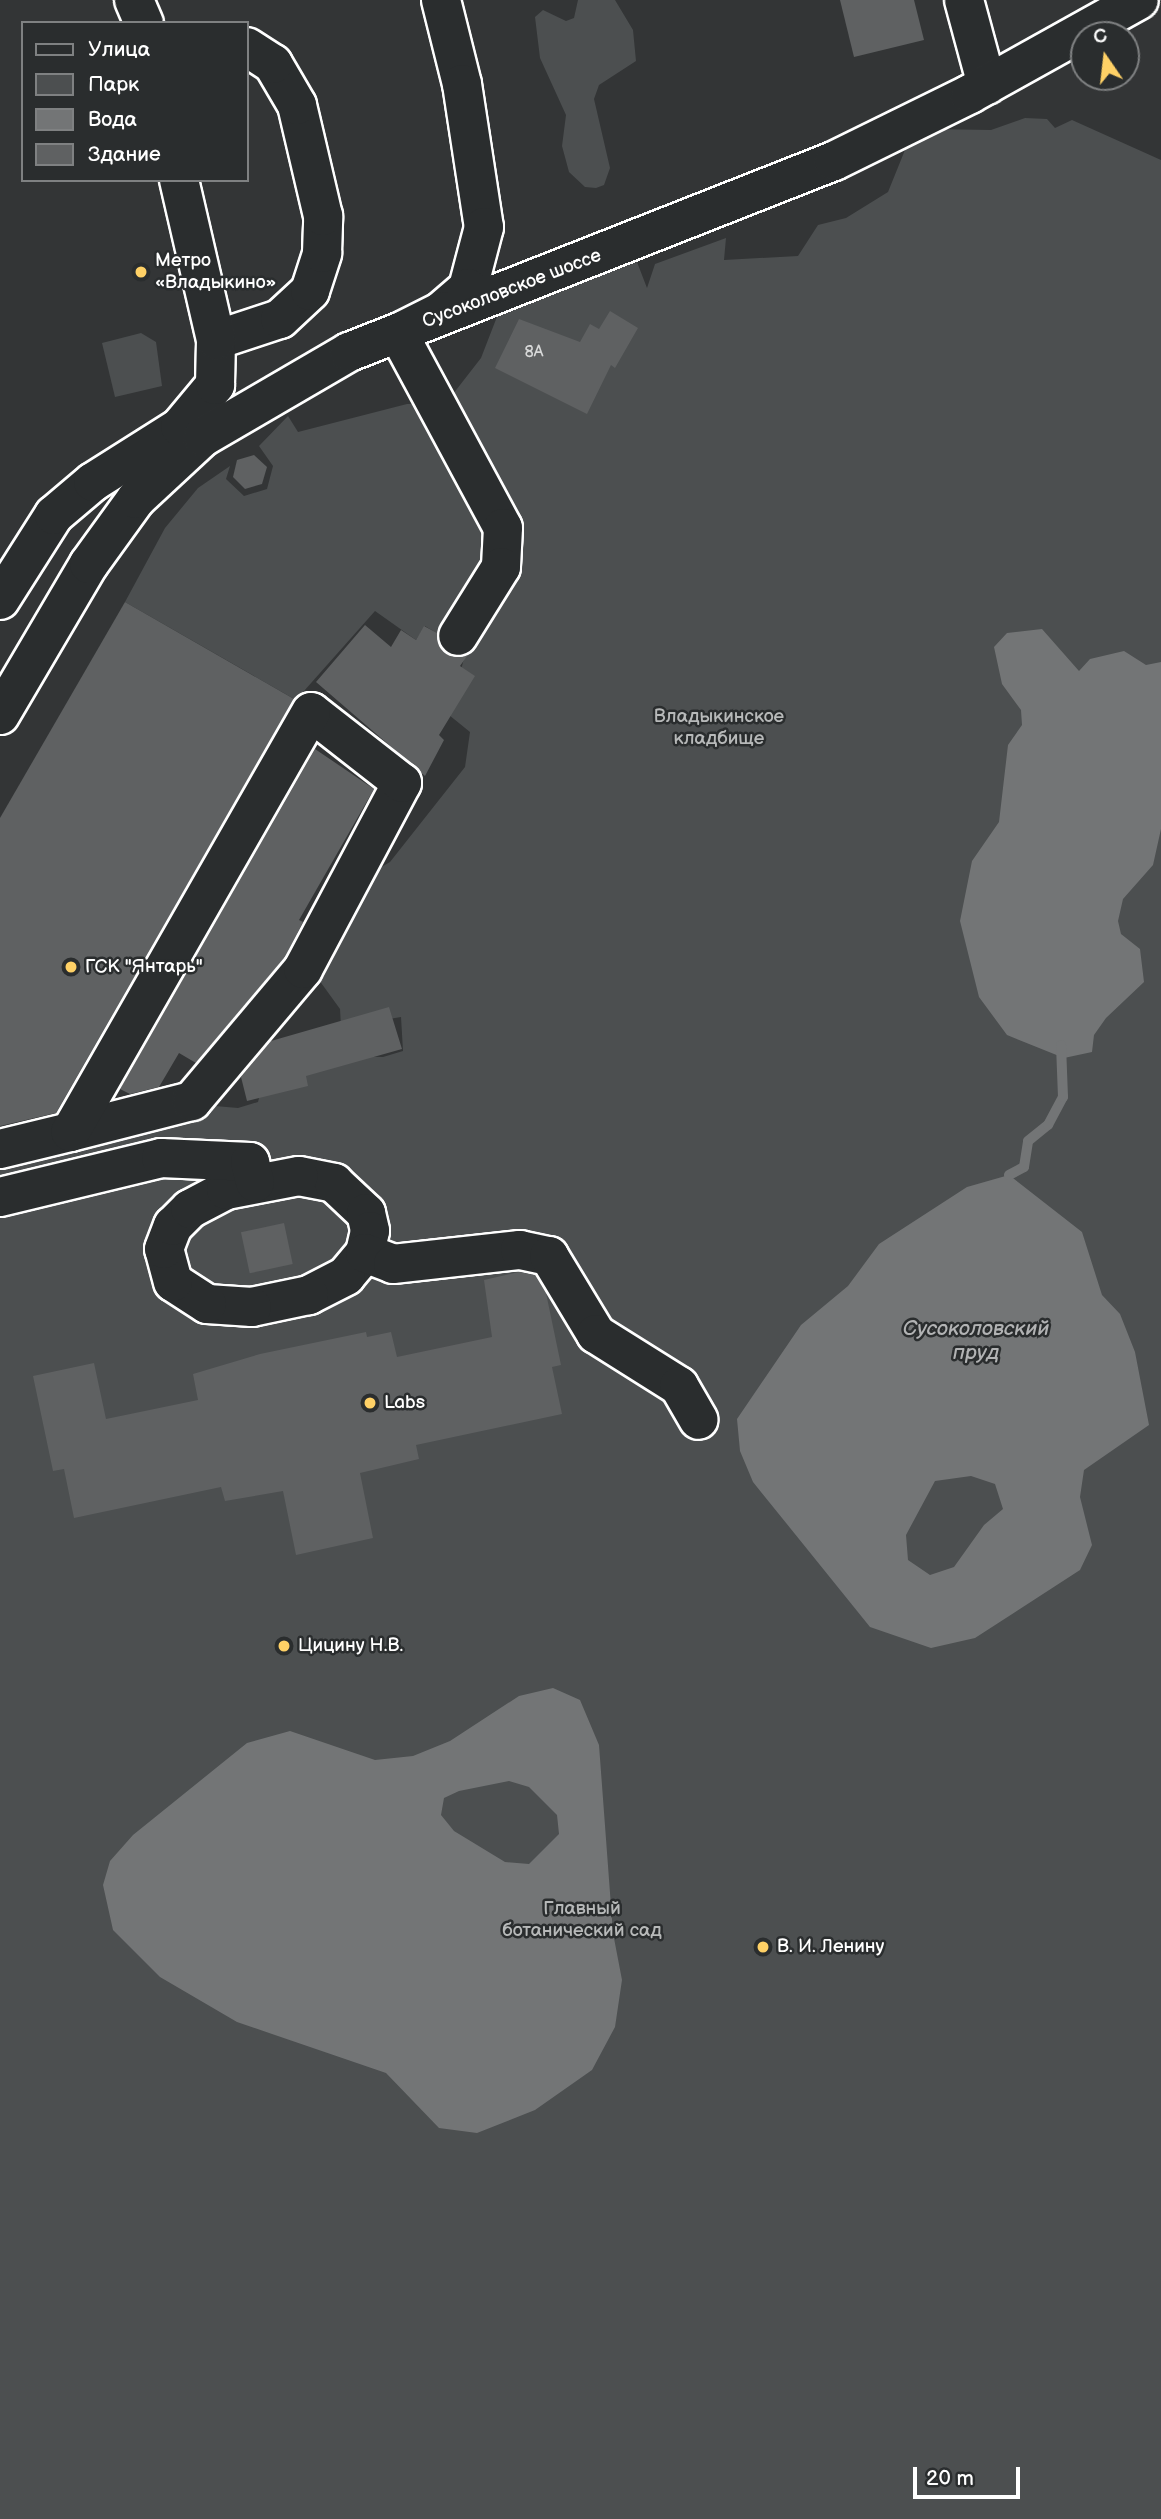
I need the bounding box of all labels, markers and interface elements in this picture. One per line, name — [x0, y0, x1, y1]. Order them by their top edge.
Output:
legend — [21, 21, 248, 182]
north arrow — [1070, 21, 1140, 91]
text: С — [1091, 24, 1109, 50]
text: Улица — [88, 37, 150, 62]
text: Парк — [88, 72, 139, 97]
text: Вода — [88, 107, 137, 132]
text: Здание — [88, 142, 161, 167]
street label: Сусоколовское шоссе — [419, 244, 605, 334]
place label: Метро «Владыкино» — [155, 250, 276, 294]
marker: Метро «Владыкино» — [133, 264, 149, 280]
house number: 8А — [524, 343, 544, 363]
park label: Владыкинское кладбище — [654, 706, 784, 750]
place label: ГСК "Янтарь" — [85, 956, 203, 978]
marker: ГСК "Янтарь" — [63, 959, 79, 975]
water label: Сусоколовский пруд — [903, 1316, 1049, 1366]
place label: Labs — [384, 1392, 425, 1414]
marker: Labs — [362, 1395, 378, 1411]
place label: Цицину Н.В. — [298, 1635, 403, 1657]
marker: Цицину Н.В. — [276, 1638, 292, 1654]
park label: Главный ботанический сад — [502, 1898, 662, 1942]
place label: В. И. Ленину — [777, 1936, 884, 1958]
marker: В. И. Ленину — [755, 1939, 771, 1955]
scale bar — [916, 2452, 1023, 2496]
text: 20 m — [926, 2466, 974, 2491]

